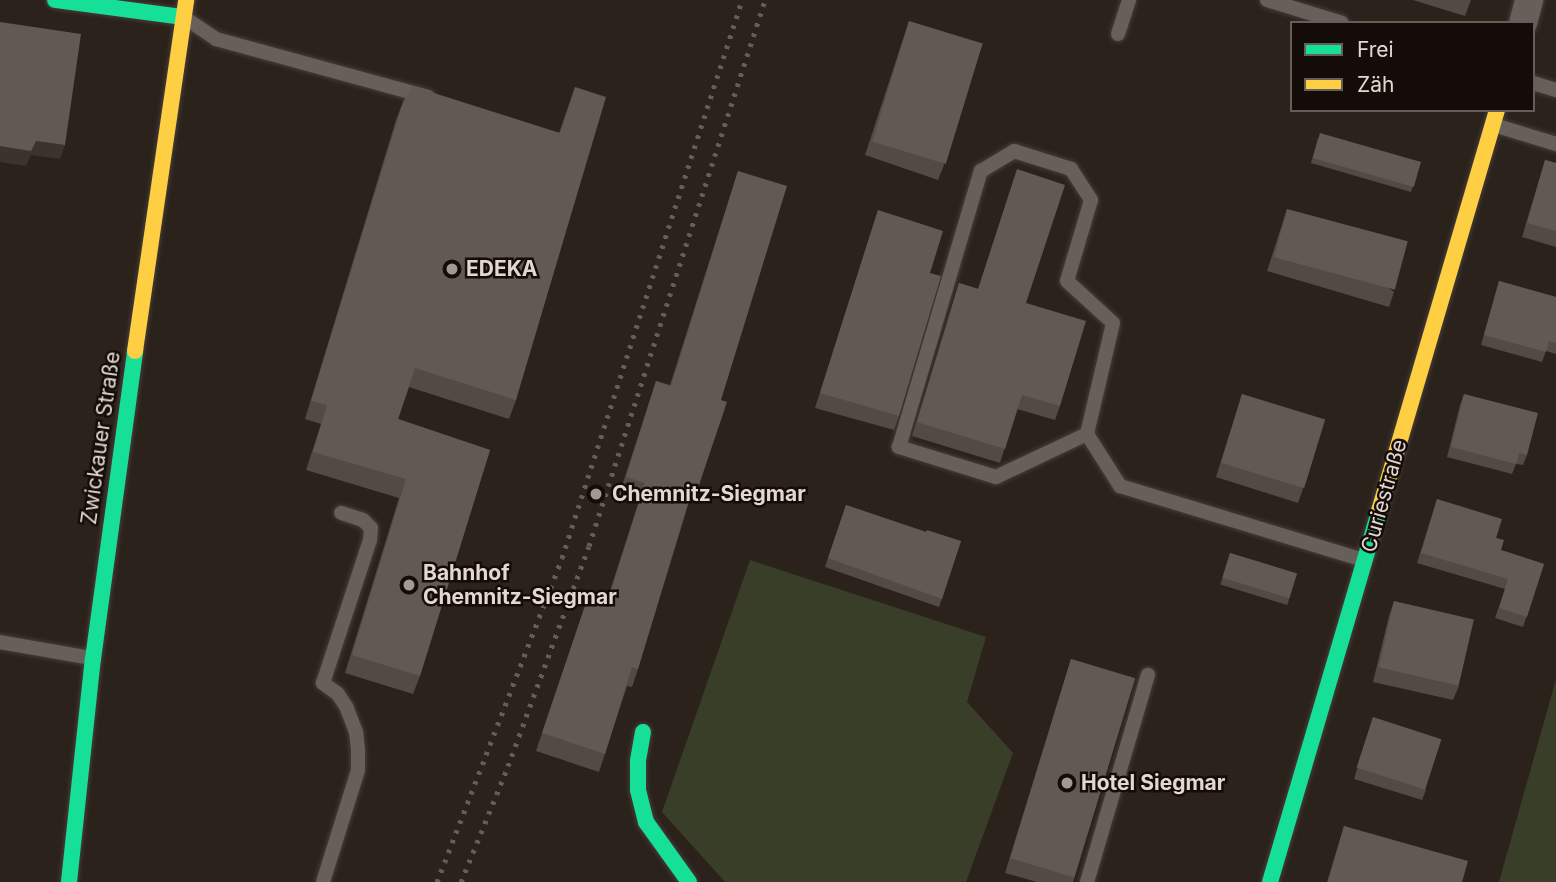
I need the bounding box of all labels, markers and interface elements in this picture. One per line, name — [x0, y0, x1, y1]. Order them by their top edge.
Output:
legend — [1290, 21, 1535, 112]
text: Frei — [1357, 37, 1394, 62]
text: Zäh — [1357, 72, 1394, 97]
place label: EDEKA — [466, 256, 537, 282]
marker: EDEKA — [444, 261, 460, 277]
street label: Zwickauer Straße — [76, 350, 126, 526]
street label: Curiestraße — [1356, 437, 1412, 555]
place label: Chemnitz-Siegmar — [612, 481, 806, 507]
marker: Chemnitz-Siegmar — [586, 484, 606, 504]
place label: Bahnhof Chemnitz-Siegmar — [423, 560, 617, 610]
marker: Bahnhof Chemnitz-Siegmar — [401, 577, 417, 593]
place label: Hotel Siegmar — [1081, 770, 1225, 796]
marker: Hotel Siegmar — [1059, 775, 1075, 791]

